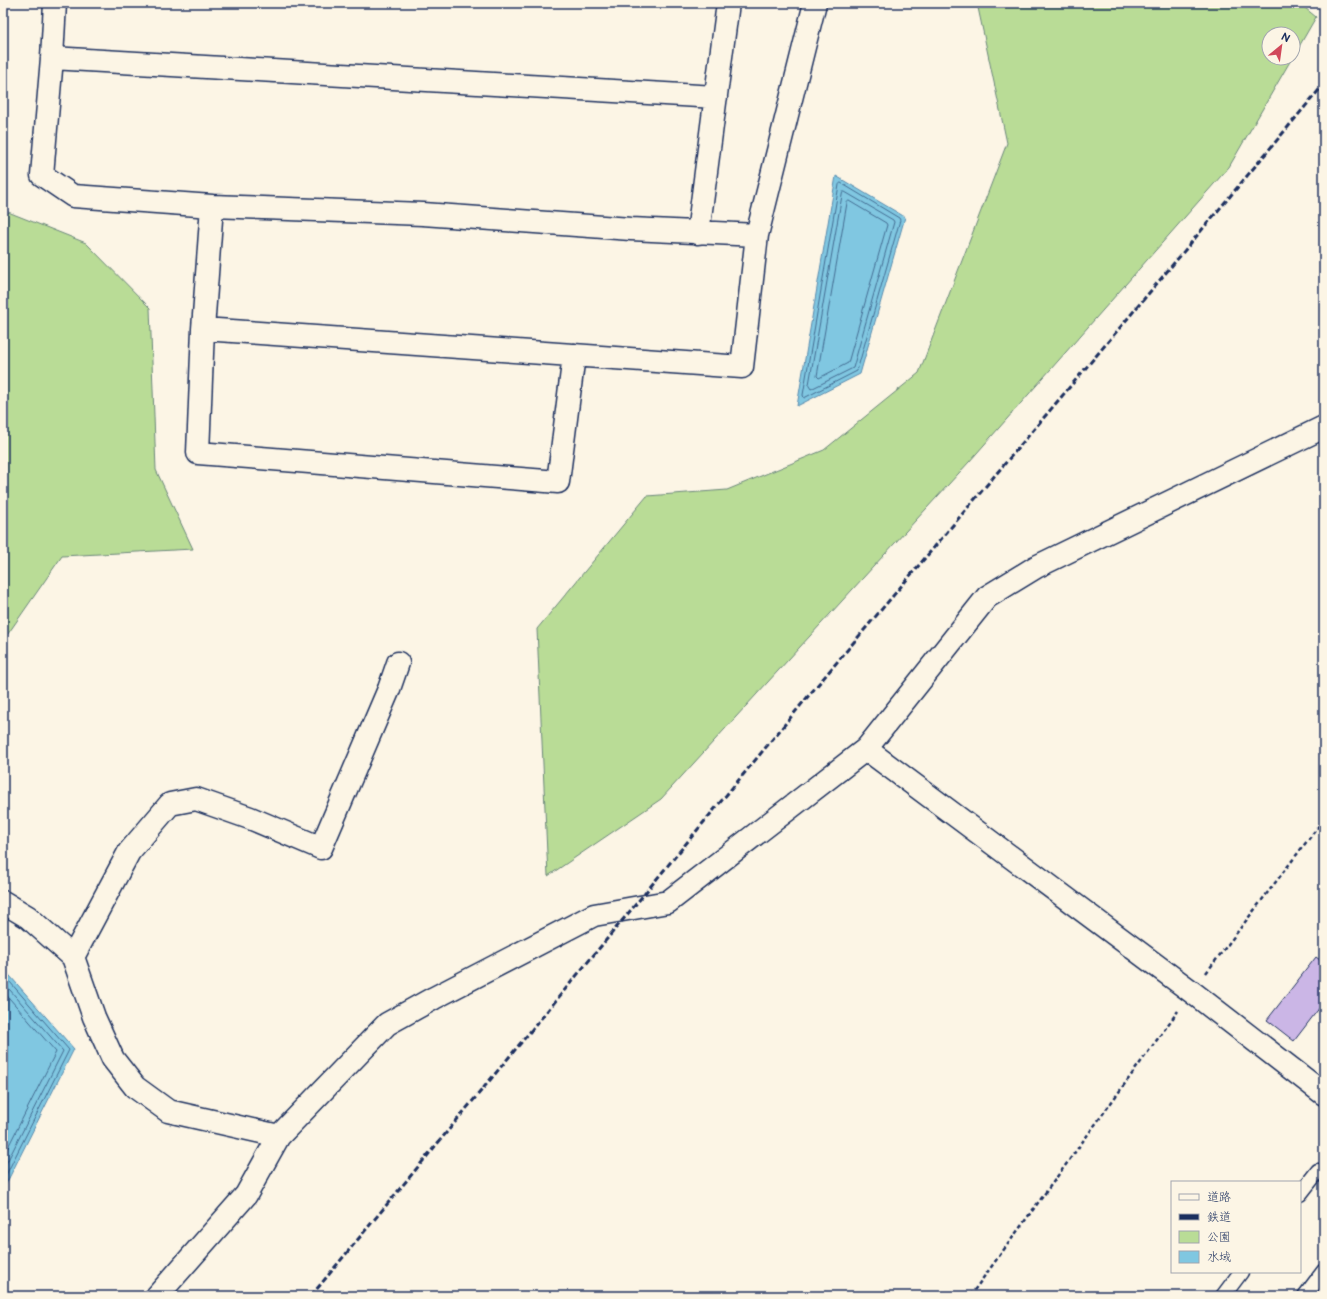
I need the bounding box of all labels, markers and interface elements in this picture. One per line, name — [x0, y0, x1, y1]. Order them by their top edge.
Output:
north arrow — [1261, 26, 1301, 66]
text: N — [1279, 30, 1292, 45]
legend — [1171, 1181, 1301, 1273]
text: 道路 — [1207, 1190, 1231, 1205]
text: 鉄道 — [1207, 1210, 1231, 1225]
text: 公園 — [1207, 1230, 1231, 1245]
text: 水域 — [1207, 1250, 1231, 1265]

